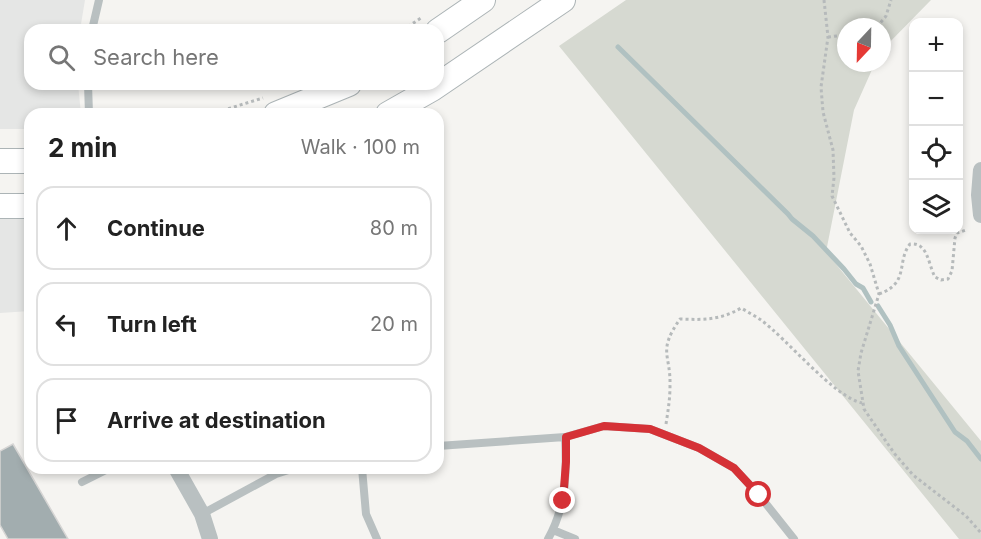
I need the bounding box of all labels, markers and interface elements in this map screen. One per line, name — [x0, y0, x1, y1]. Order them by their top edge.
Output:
north arrow — [837, 18, 891, 72]
map controls — [909, 18, 963, 234]
button: + — [909, 18, 963, 72]
search box — [24, 24, 444, 90]
icon: search — [45, 41, 78, 74]
text: Search here — [93, 44, 219, 70]
button: − — [909, 72, 963, 126]
button: locate — [909, 126, 963, 180]
text: 2 min — [48, 132, 118, 163]
text: Walk · 100 m — [301, 135, 420, 159]
button: layers — [909, 180, 963, 234]
icon: ahead — [50, 212, 83, 245]
text: Continue — [107, 215, 205, 241]
text: 80 m — [370, 216, 418, 240]
icon: left — [50, 308, 83, 341]
text: Turn left — [107, 311, 197, 337]
text: 20 m — [370, 312, 418, 336]
icon: arrive — [50, 404, 83, 437]
text: Arrive at destination — [107, 407, 326, 433]
route start — [745, 481, 771, 507]
route end — [549, 487, 575, 513]

